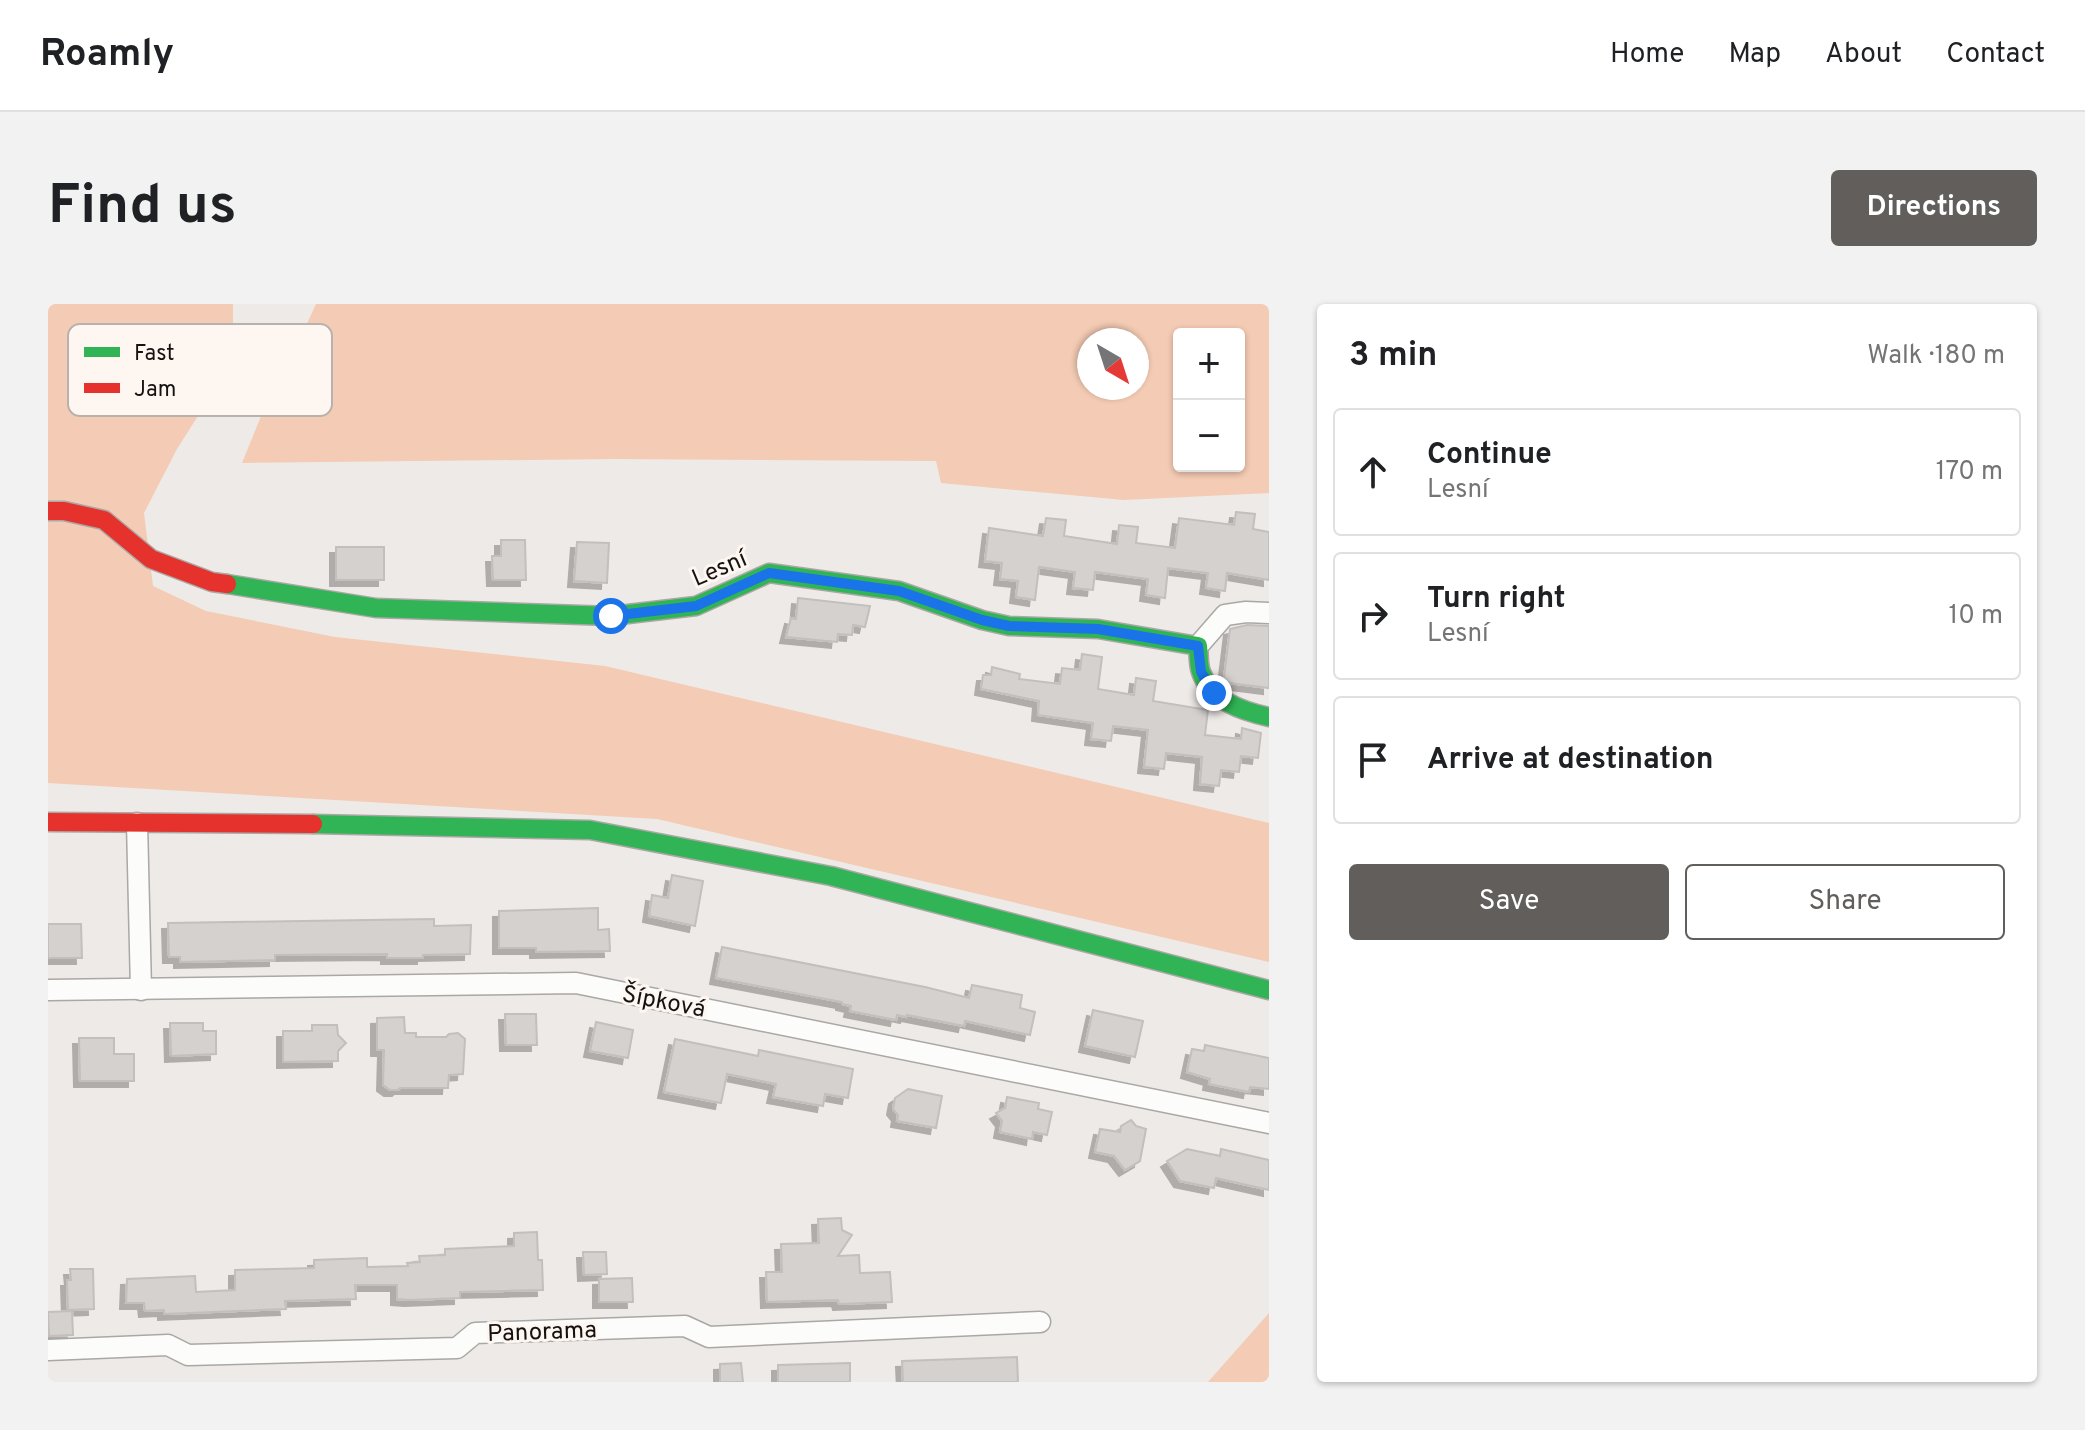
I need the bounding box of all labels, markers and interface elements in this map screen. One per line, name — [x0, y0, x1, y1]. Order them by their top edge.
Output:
text: Roamly — [40, 31, 174, 80]
text: Home — [1610, 37, 1684, 73]
text: Map — [1728, 37, 1781, 73]
text: About — [1825, 37, 1902, 73]
text: Contact — [1946, 37, 2045, 73]
button: Directions — [1831, 170, 2037, 246]
text: Find us — [48, 173, 237, 243]
legend — [68, 324, 332, 416]
north arrow — [1077, 328, 1149, 400]
map controls — [1173, 328, 1245, 472]
button: + — [1173, 328, 1245, 400]
text: 3 min — [1349, 335, 1437, 378]
text: Walk · 180 m — [1867, 340, 2005, 373]
text: Fast — [134, 341, 175, 368]
text: Jam — [134, 377, 177, 404]
button: − — [1173, 400, 1245, 472]
text: Continue — [1427, 437, 1552, 474]
icon: ahead — [1351, 450, 1395, 494]
text: 170 m — [1936, 456, 2003, 489]
text: Lesní — [1427, 474, 1489, 507]
street label: Lesní — [688, 544, 754, 595]
text: Turn right — [1427, 581, 1565, 618]
icon: right — [1351, 594, 1395, 638]
route start — [593, 598, 629, 634]
text: 10 m — [1948, 600, 2003, 633]
text: Lesní — [1427, 618, 1489, 651]
route end — [1196, 675, 1232, 711]
icon: arrive — [1351, 738, 1395, 782]
text: Arrive at destination — [1427, 742, 1713, 779]
button: Save — [1349, 864, 1669, 940]
button: Share — [1685, 864, 2005, 940]
street label: Šípková — [619, 978, 708, 1026]
street label: Panorama — [487, 1316, 597, 1350]

